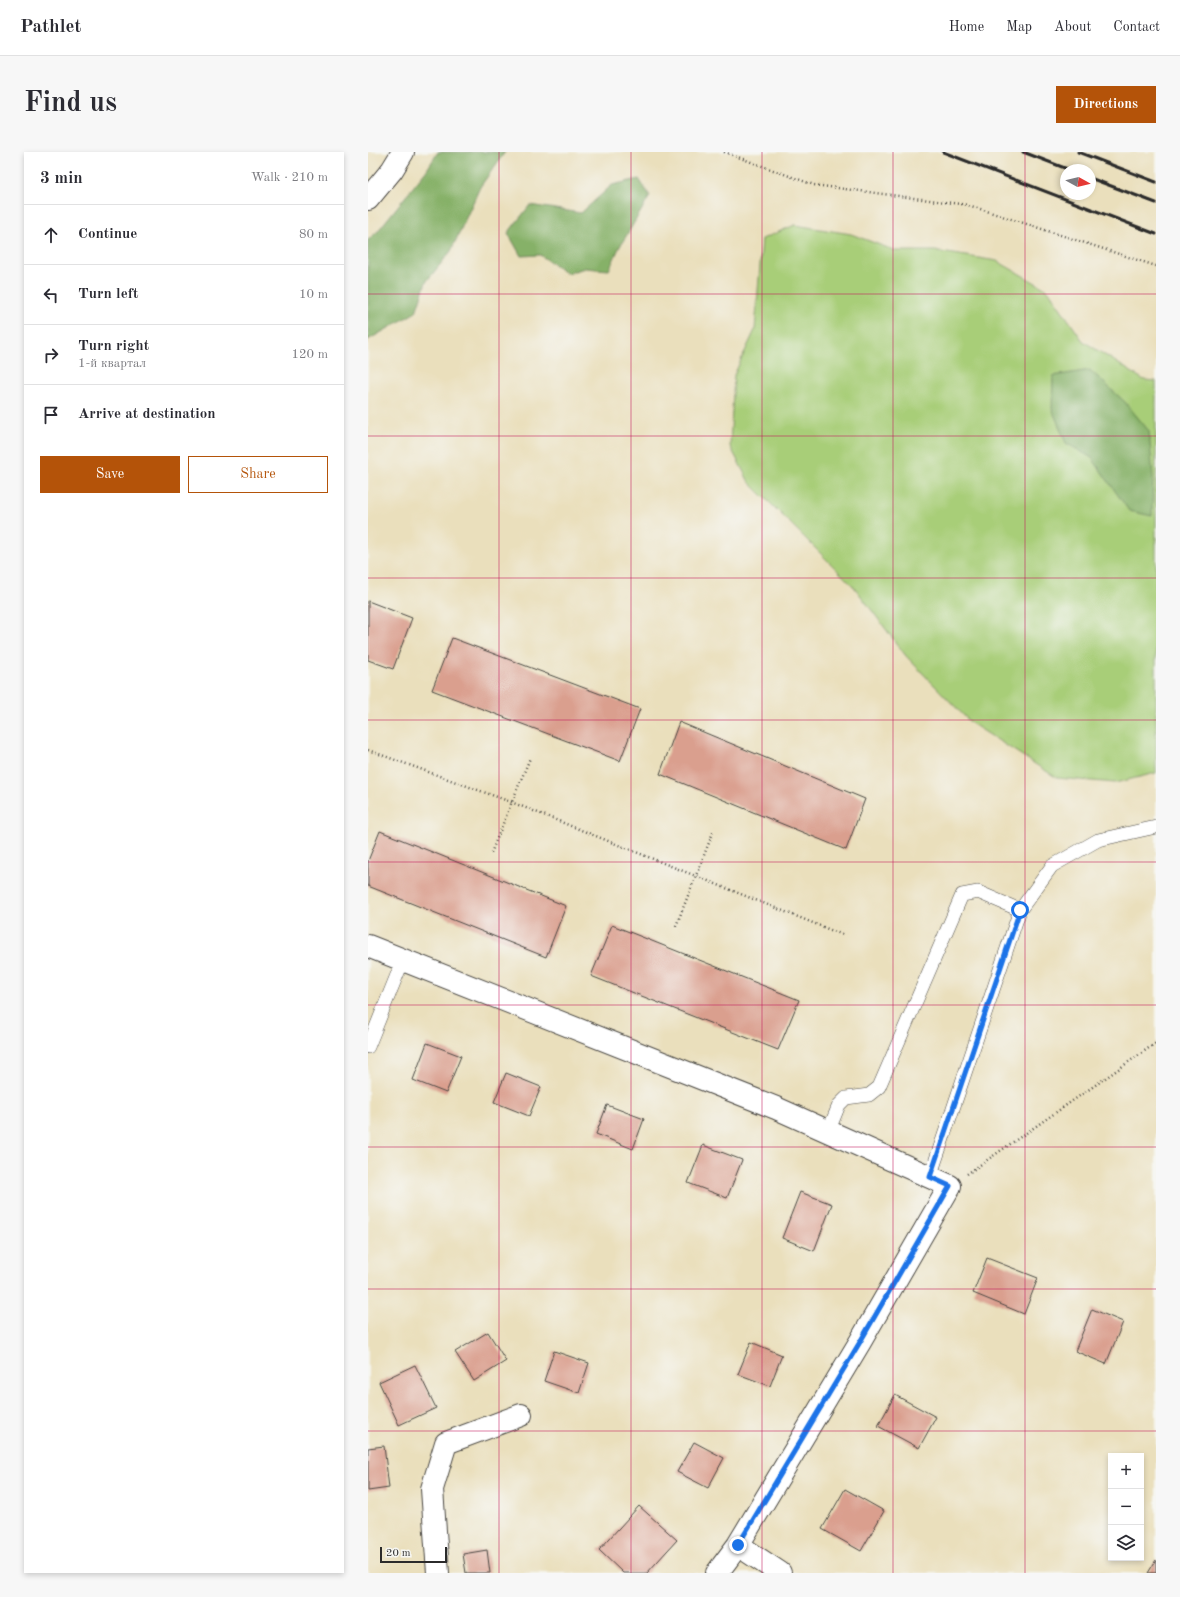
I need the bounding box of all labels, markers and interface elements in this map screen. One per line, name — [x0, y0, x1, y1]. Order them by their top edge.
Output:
text: Pathlet — [20, 18, 81, 37]
text: Home — [949, 20, 984, 34]
text: Map — [1006, 20, 1032, 34]
text: About — [1054, 20, 1091, 34]
text: Contact — [1113, 20, 1160, 34]
button: Directions — [1056, 86, 1156, 123]
text: Find us — [24, 90, 117, 118]
north arrow — [1060, 164, 1096, 200]
text: 3 min — [40, 170, 83, 187]
text: Walk · 210 m — [251, 171, 328, 184]
icon: ahead — [40, 224, 62, 246]
text: Continue — [78, 227, 137, 242]
text: 80 m — [299, 228, 328, 241]
icon: left — [40, 284, 62, 306]
text: Turn left — [78, 287, 138, 302]
text: 10 m — [299, 288, 328, 301]
text: Turn right — [78, 339, 149, 354]
icon: right — [40, 344, 62, 366]
text: 120 m — [291, 348, 328, 361]
text: 1-й квартал — [78, 357, 146, 370]
icon: arrive — [40, 404, 62, 426]
text: Arrive at destination — [78, 407, 216, 422]
button: Save — [40, 456, 180, 493]
button: Share — [188, 456, 328, 493]
route start — [1011, 901, 1029, 919]
map controls — [1108, 1453, 1144, 1561]
button: + — [1108, 1453, 1144, 1489]
button: − — [1108, 1489, 1144, 1525]
button: layers — [1108, 1525, 1144, 1561]
route end — [729, 1536, 747, 1554]
scale bar — [380, 1545, 447, 1564]
text: 20 m — [386, 1548, 411, 1559]

